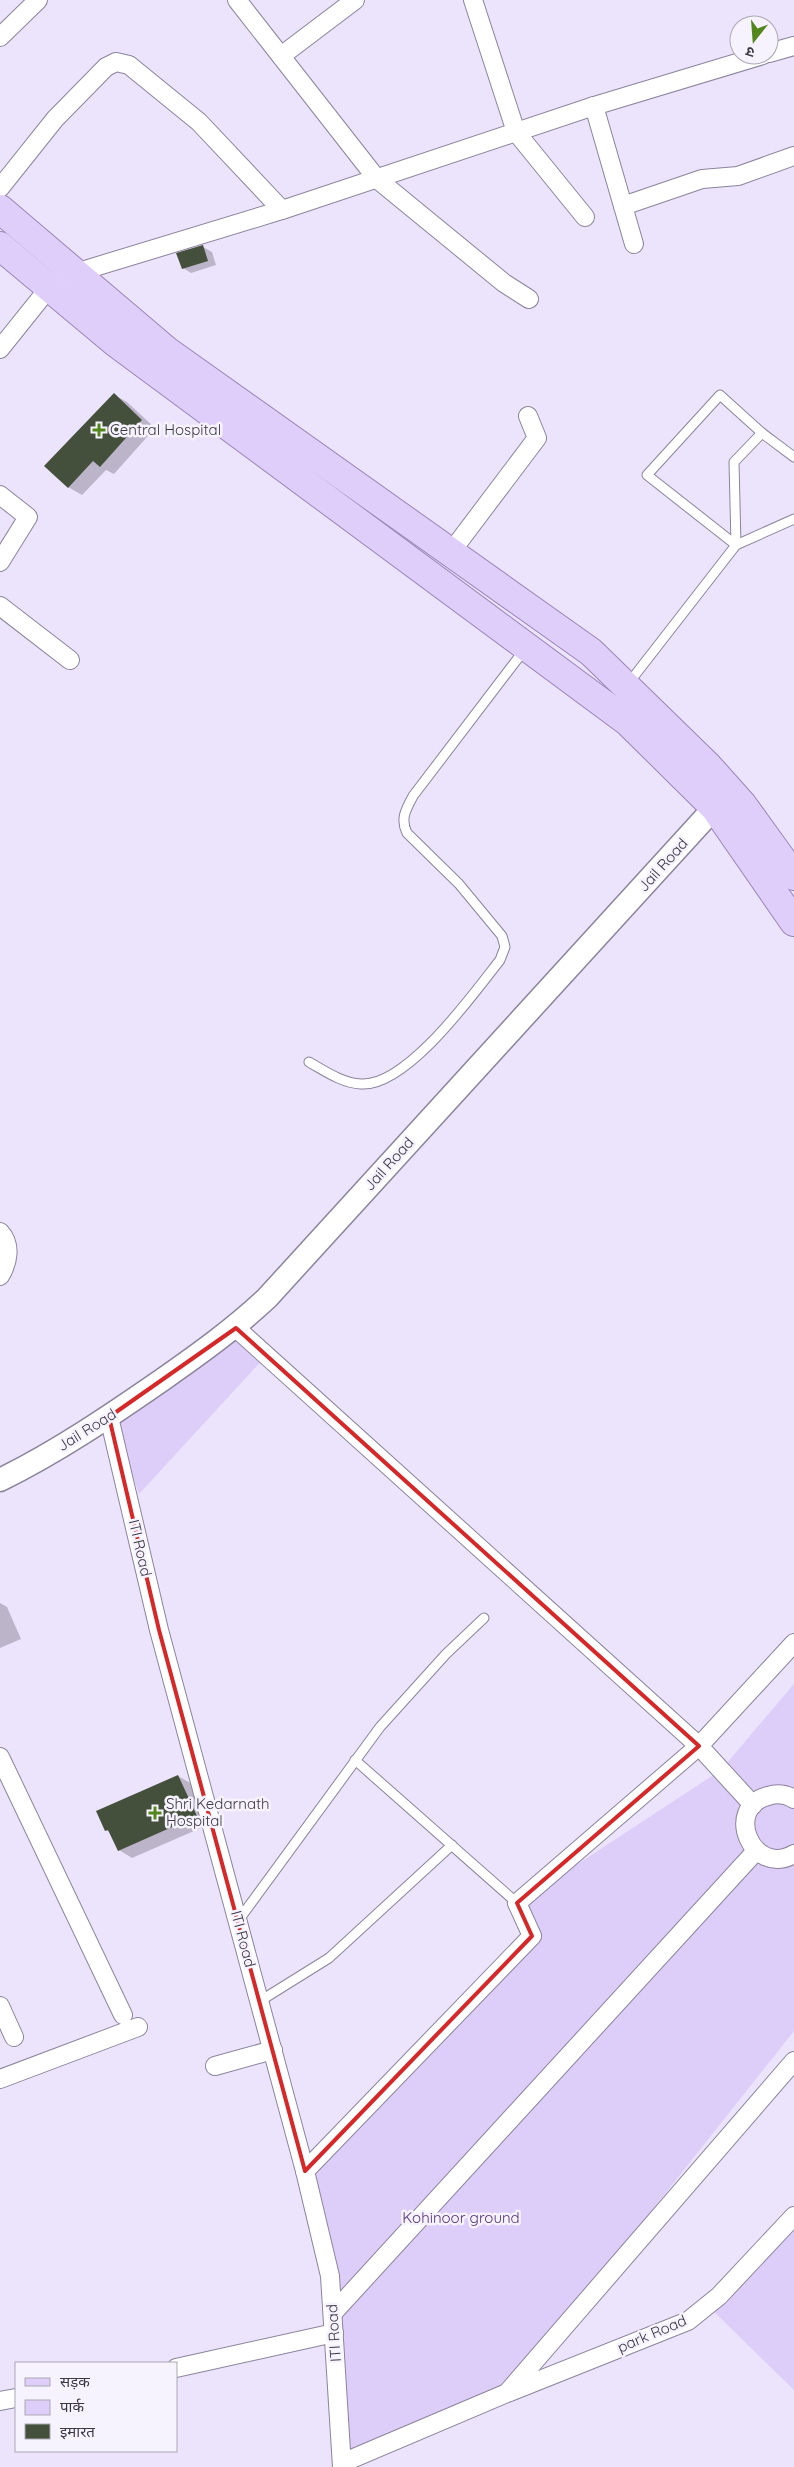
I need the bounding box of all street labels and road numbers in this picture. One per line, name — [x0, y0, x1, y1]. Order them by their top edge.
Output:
street label: Jail Road — [634, 834, 692, 895]
street label: Jail Road — [360, 1133, 418, 1194]
street label: Jail Road — [54, 1404, 120, 1455]
street label: ITI Road — [125, 1518, 156, 1578]
street label: ITI Road — [227, 1908, 260, 1969]
street label: ITI Road — [322, 2304, 345, 2363]
street label: park Road — [614, 2310, 689, 2357]

